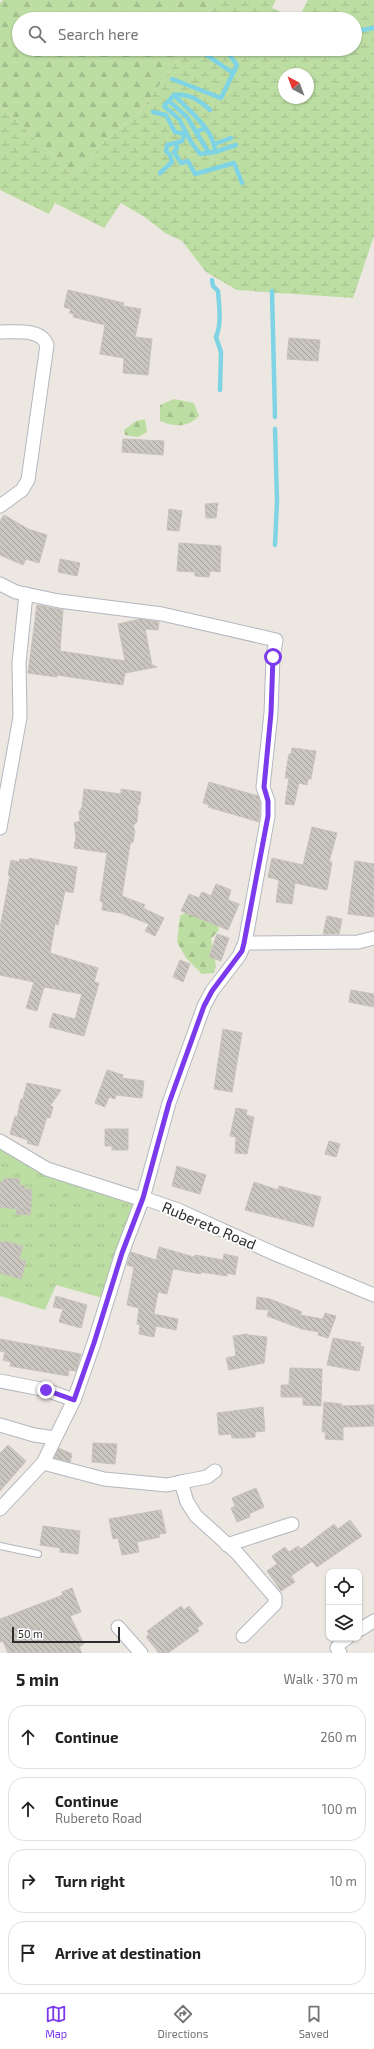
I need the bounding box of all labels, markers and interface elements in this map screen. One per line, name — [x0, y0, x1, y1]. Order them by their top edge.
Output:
search box — [12, 12, 362, 56]
icon: search — [26, 23, 48, 45]
text: Search here — [58, 25, 139, 43]
north arrow — [278, 68, 314, 104]
route start — [264, 648, 282, 666]
street label: Rubereto Road — [160, 1197, 259, 1253]
route end — [37, 1381, 55, 1399]
map controls — [326, 1569, 362, 1641]
button: locate — [326, 1569, 362, 1605]
button: layers — [326, 1605, 362, 1641]
scale bar — [12, 1625, 120, 1644]
text: 50 m — [18, 1627, 43, 1640]
text: 5 min — [16, 1669, 59, 1689]
text: Walk · 370 m — [283, 1671, 358, 1687]
icon: ahead — [17, 1726, 39, 1748]
text: Continue — [55, 1728, 118, 1746]
text: 260 m — [320, 1729, 357, 1745]
text: Continue — [55, 1792, 118, 1810]
icon: ahead — [17, 1798, 39, 1820]
text: 100 m — [322, 1801, 357, 1817]
text: Rubereto Road — [55, 1810, 142, 1826]
icon: right — [17, 1870, 39, 1892]
text: Turn right — [55, 1872, 125, 1890]
text: 10 m — [330, 1873, 357, 1889]
icon: arrive — [17, 1942, 39, 1964]
text: Arrive at destination — [55, 1944, 201, 1962]
tab: Map — [45, 2003, 67, 2040]
tab: Directions — [158, 2003, 208, 2040]
tab: Saved — [299, 2003, 329, 2040]

